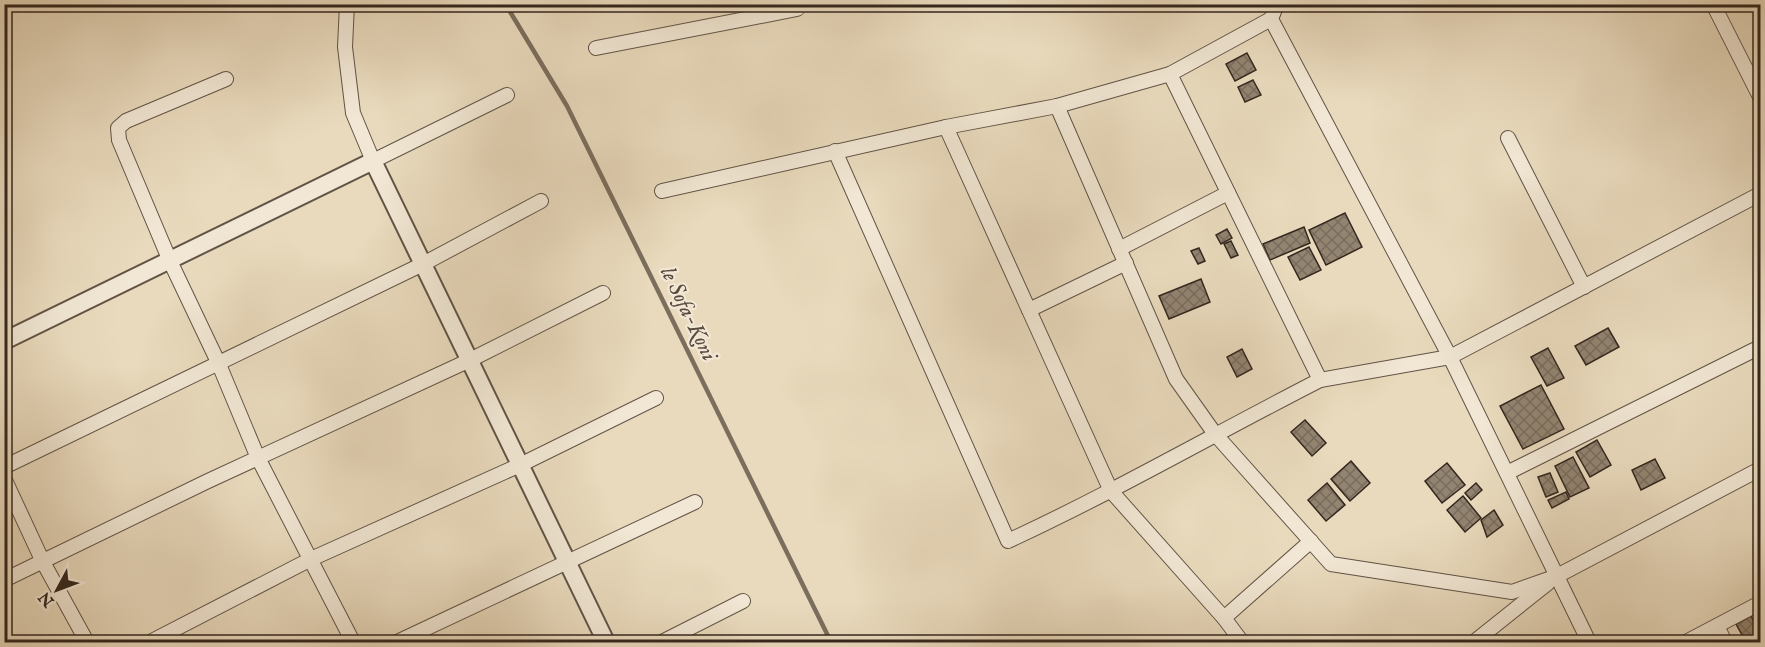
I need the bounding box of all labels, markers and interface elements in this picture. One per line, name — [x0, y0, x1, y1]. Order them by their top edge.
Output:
water label: le Sofa-Koni — [653, 262, 723, 367]
north arrow — [27, 560, 87, 620]
text: N — [35, 587, 60, 611]

